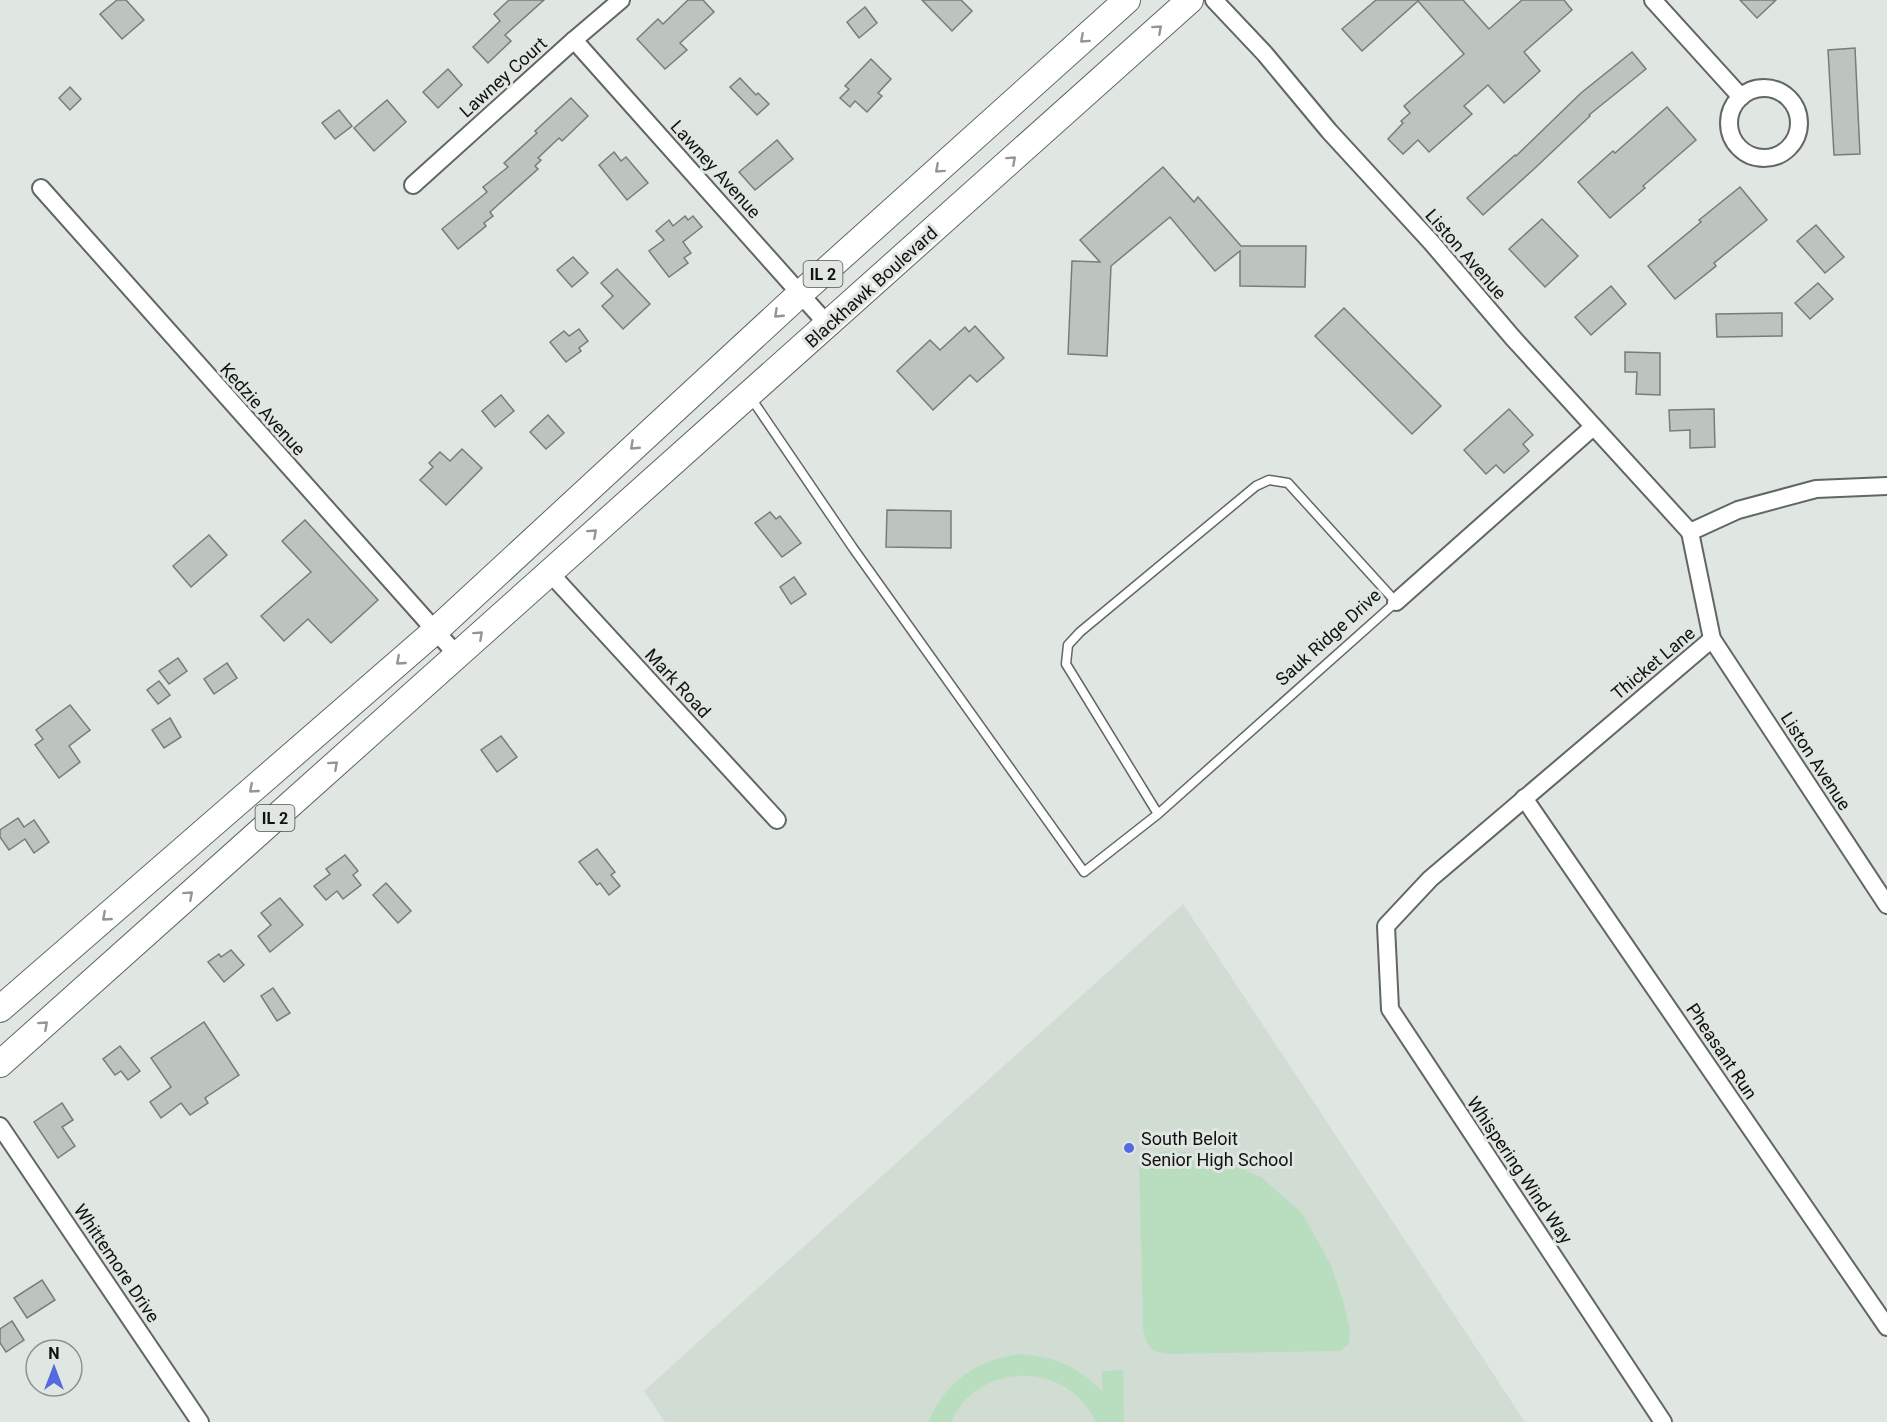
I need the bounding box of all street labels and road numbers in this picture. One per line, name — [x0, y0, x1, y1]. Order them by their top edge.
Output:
street label: Lawney Court — [455, 32, 551, 122]
street label: Lawney Avenue — [667, 116, 765, 222]
street label: Liston Avenue — [1421, 205, 1511, 303]
street label: Blackhawk Boulevard — [801, 222, 941, 352]
road number: IL 2 — [804, 261, 842, 287]
street label: Kedzie Avenue — [216, 359, 310, 459]
street label: Sauk Ridge Drive — [1271, 584, 1385, 690]
street label: Thicket Lane — [1607, 622, 1699, 704]
street label: Mark Road — [641, 644, 715, 722]
street label: Liston Avenue — [1777, 708, 1855, 814]
road number: IL 2 — [256, 805, 294, 831]
street label: Pheasant Run — [1682, 999, 1762, 1103]
street label: Whispering Wind Way — [1463, 1092, 1577, 1248]
street label: Whittemore Drive — [70, 1200, 164, 1326]

